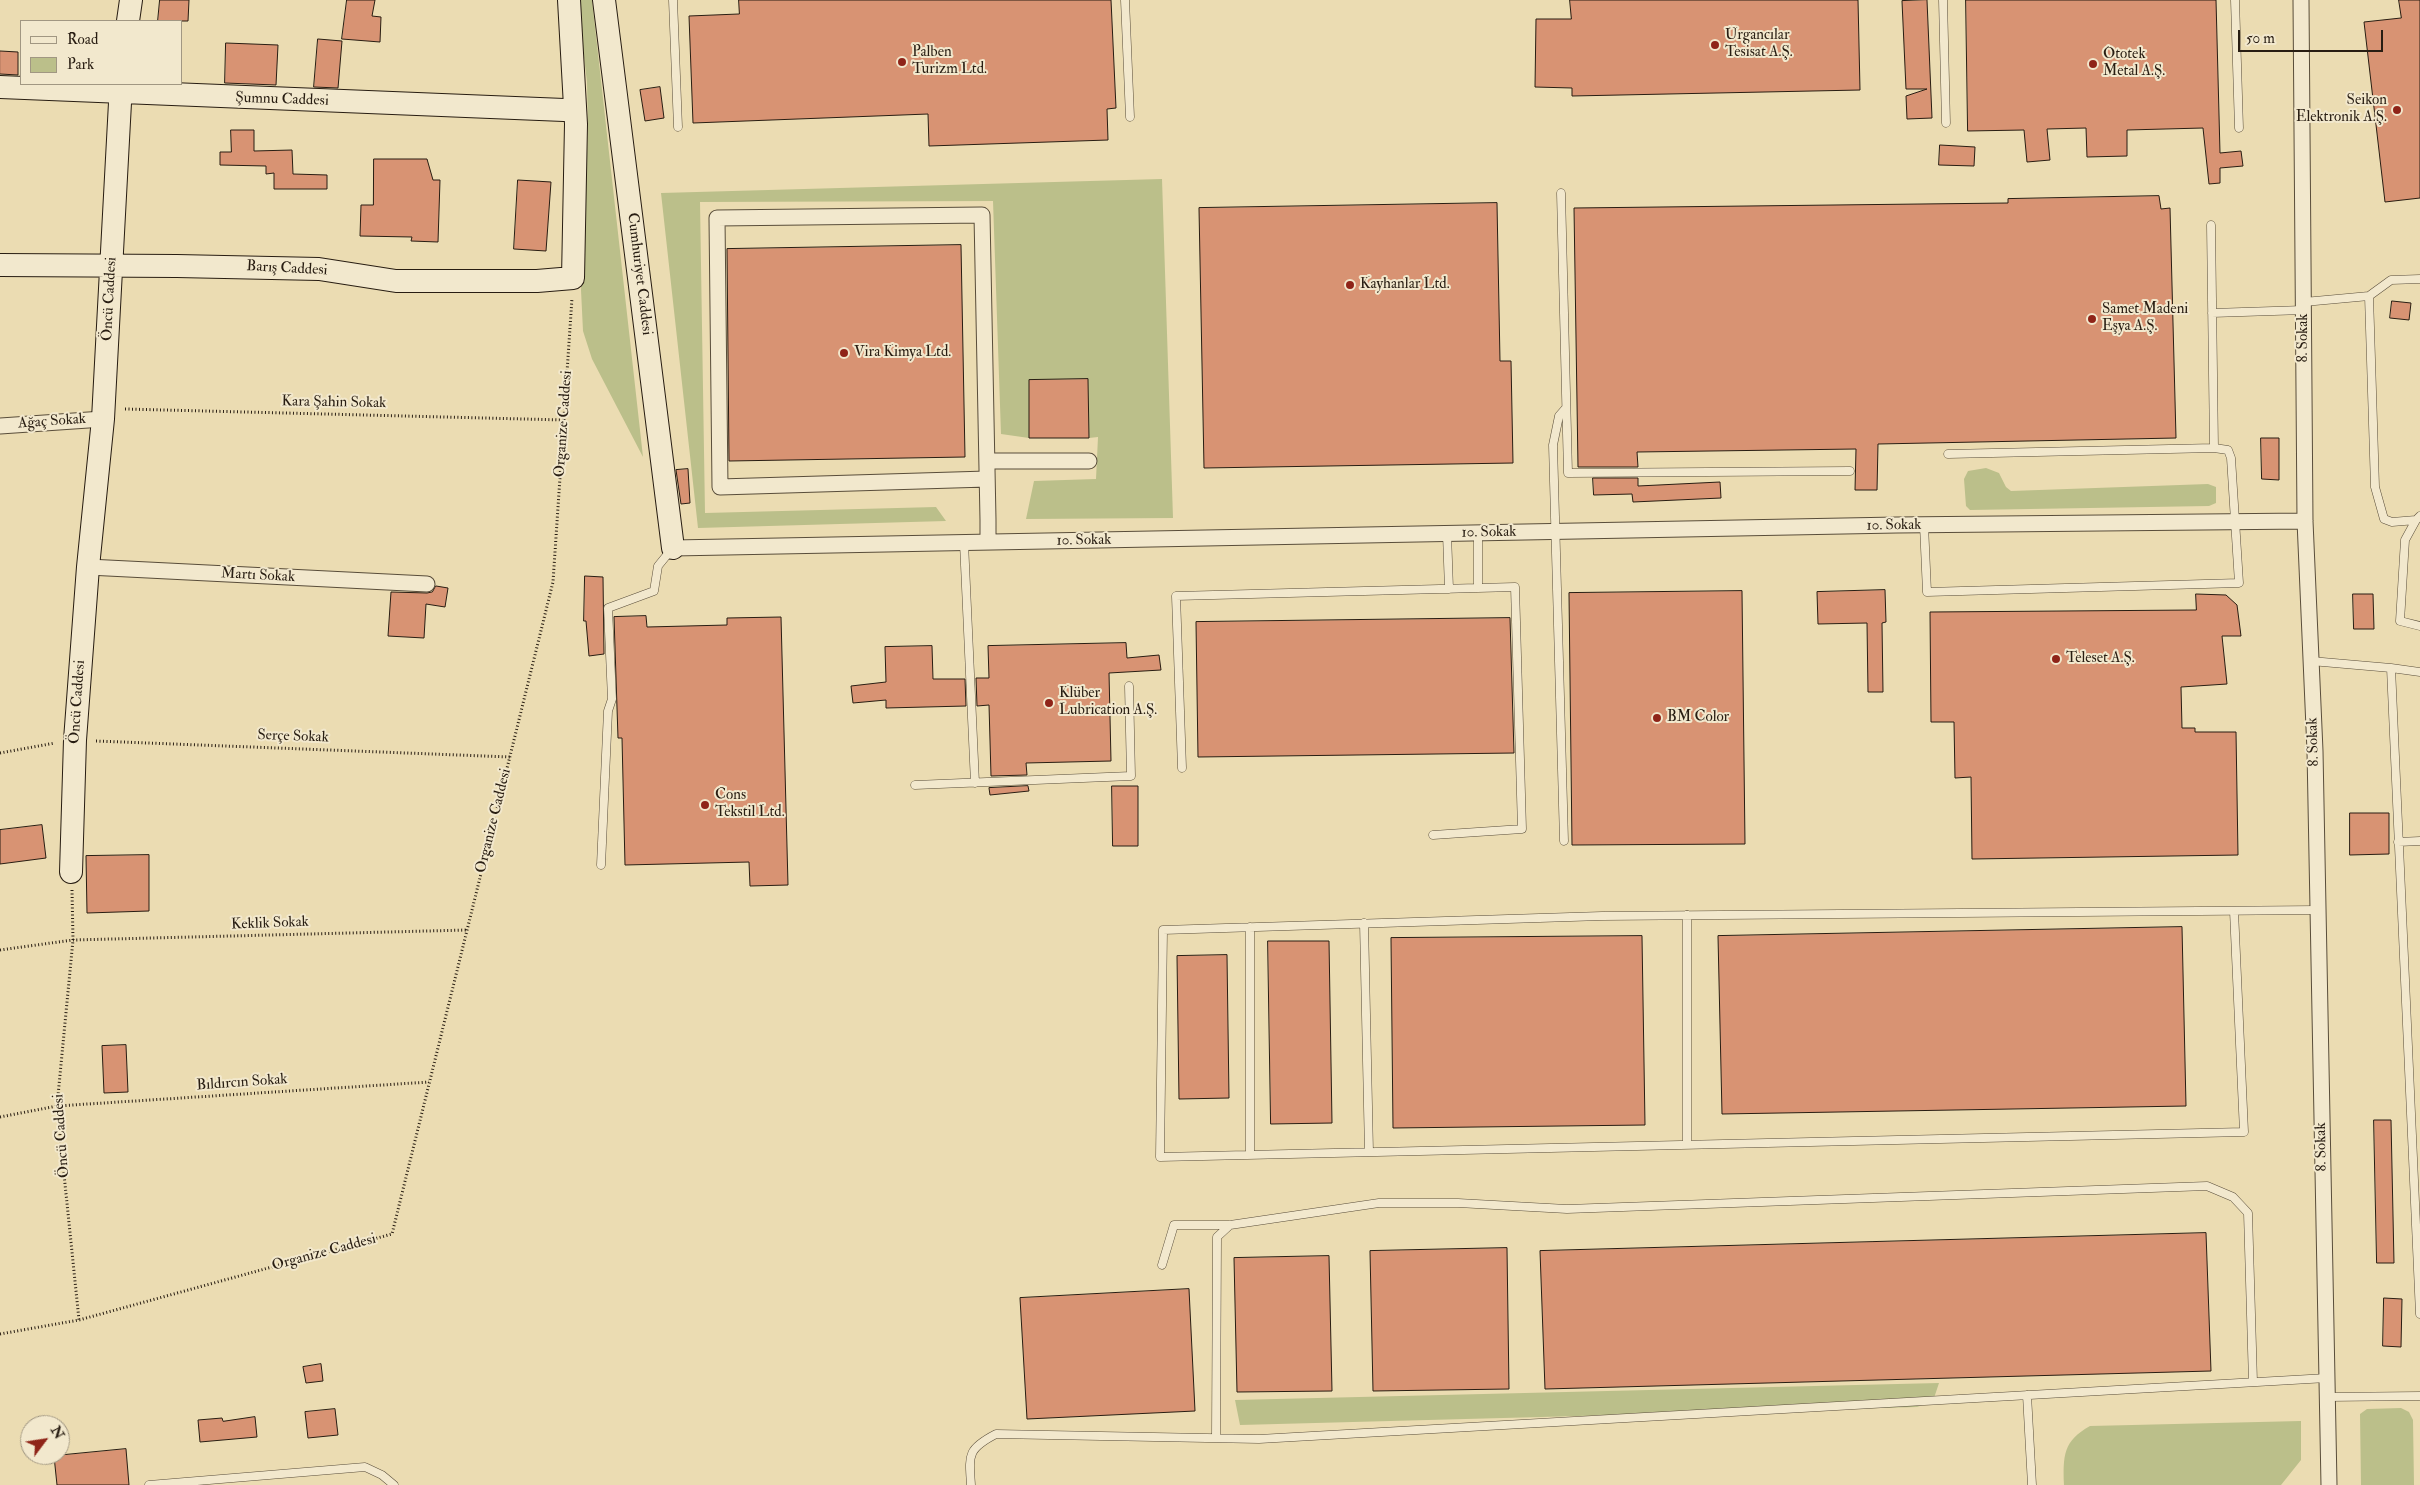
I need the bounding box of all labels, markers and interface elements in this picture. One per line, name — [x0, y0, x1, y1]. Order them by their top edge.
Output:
legend — [20, 20, 182, 85]
scale bar — [2240, 20, 2385, 52]
place label: Urgancılar Tesisat A.Ş. — [1725, 27, 1793, 62]
text: 50 m — [2246, 29, 2275, 48]
text: Road — [67, 30, 98, 49]
marker: Urgancılar Tesisat A.Ş. — [1709, 39, 1721, 51]
place label: Palben Turizm Ltd. — [912, 44, 987, 79]
place label: Ototek Metal A.Ş. — [2103, 46, 2165, 81]
text: Park — [67, 55, 94, 74]
marker: Palben Turizm Ltd. — [896, 56, 908, 68]
marker: Ototek Metal A.Ş. — [2087, 58, 2099, 70]
street label: Şumnu Caddesi — [235, 89, 329, 111]
place label: Seikon Elektronik A.Ş. — [2296, 92, 2387, 127]
marker: Seikon Elektronik A.Ş. — [2391, 104, 2403, 116]
street label: Cumhuriyet Caddesi — [623, 212, 655, 336]
street label: Öncü Caddesi — [99, 257, 121, 341]
street label: Barış Caddesi — [246, 258, 328, 280]
place label: Kayhanlar Ltd. — [1360, 276, 1450, 294]
marker: Kayhanlar Ltd. — [1344, 279, 1356, 291]
place label: Samet Madeni Eşya A.Ş. — [2102, 301, 2188, 336]
marker: Samet Madeni Eşya A.Ş. — [2086, 313, 2098, 325]
street label: 8. Sokak — [2295, 313, 2313, 363]
place label: Vira Kimya Ltd. — [854, 344, 951, 362]
marker: Vira Kimya Ltd. — [838, 347, 850, 359]
street label: Organize Caddesi — [551, 370, 577, 478]
street label: Kara Şahin Sokak — [281, 393, 387, 413]
street label: Ağaç Sokak — [17, 411, 87, 433]
street label: 10. Sokak — [1866, 517, 1922, 535]
street label: 10. Sokak — [1461, 524, 1517, 542]
street label: 10. Sokak — [1056, 532, 1112, 550]
street label: Martı Sokak — [221, 565, 295, 587]
place label: Teleset A.Ş. — [2066, 650, 2135, 668]
marker: Teleset A.Ş. — [2050, 653, 2062, 665]
street label: Öncü Caddesi — [66, 659, 90, 745]
place label: Klüber Lubrication A.Ş. — [1059, 685, 1157, 720]
marker: Klüber Lubrication A.Ş. — [1043, 697, 1055, 709]
place label: BM Color — [1667, 709, 1729, 727]
marker: BM Color — [1651, 712, 1663, 724]
street label: 8. Sokak — [2304, 717, 2324, 767]
street label: Serçe Sokak — [257, 727, 329, 747]
street label: Organize Caddesi — [472, 767, 516, 875]
place label: Cons Tekstil Ltd. — [715, 787, 785, 822]
marker: Cons Tekstil Ltd. — [699, 799, 711, 811]
street label: Keklik Sokak — [231, 914, 309, 934]
street label: Bıldırcın Sokak — [196, 1071, 288, 1095]
street label: Öncü Caddesi — [50, 1093, 74, 1179]
street label: 8. Sokak — [2313, 1122, 2331, 1172]
street label: Organize Caddesi — [270, 1230, 378, 1276]
north arrow — [20, 1415, 70, 1465]
text: N — [47, 1423, 68, 1442]

